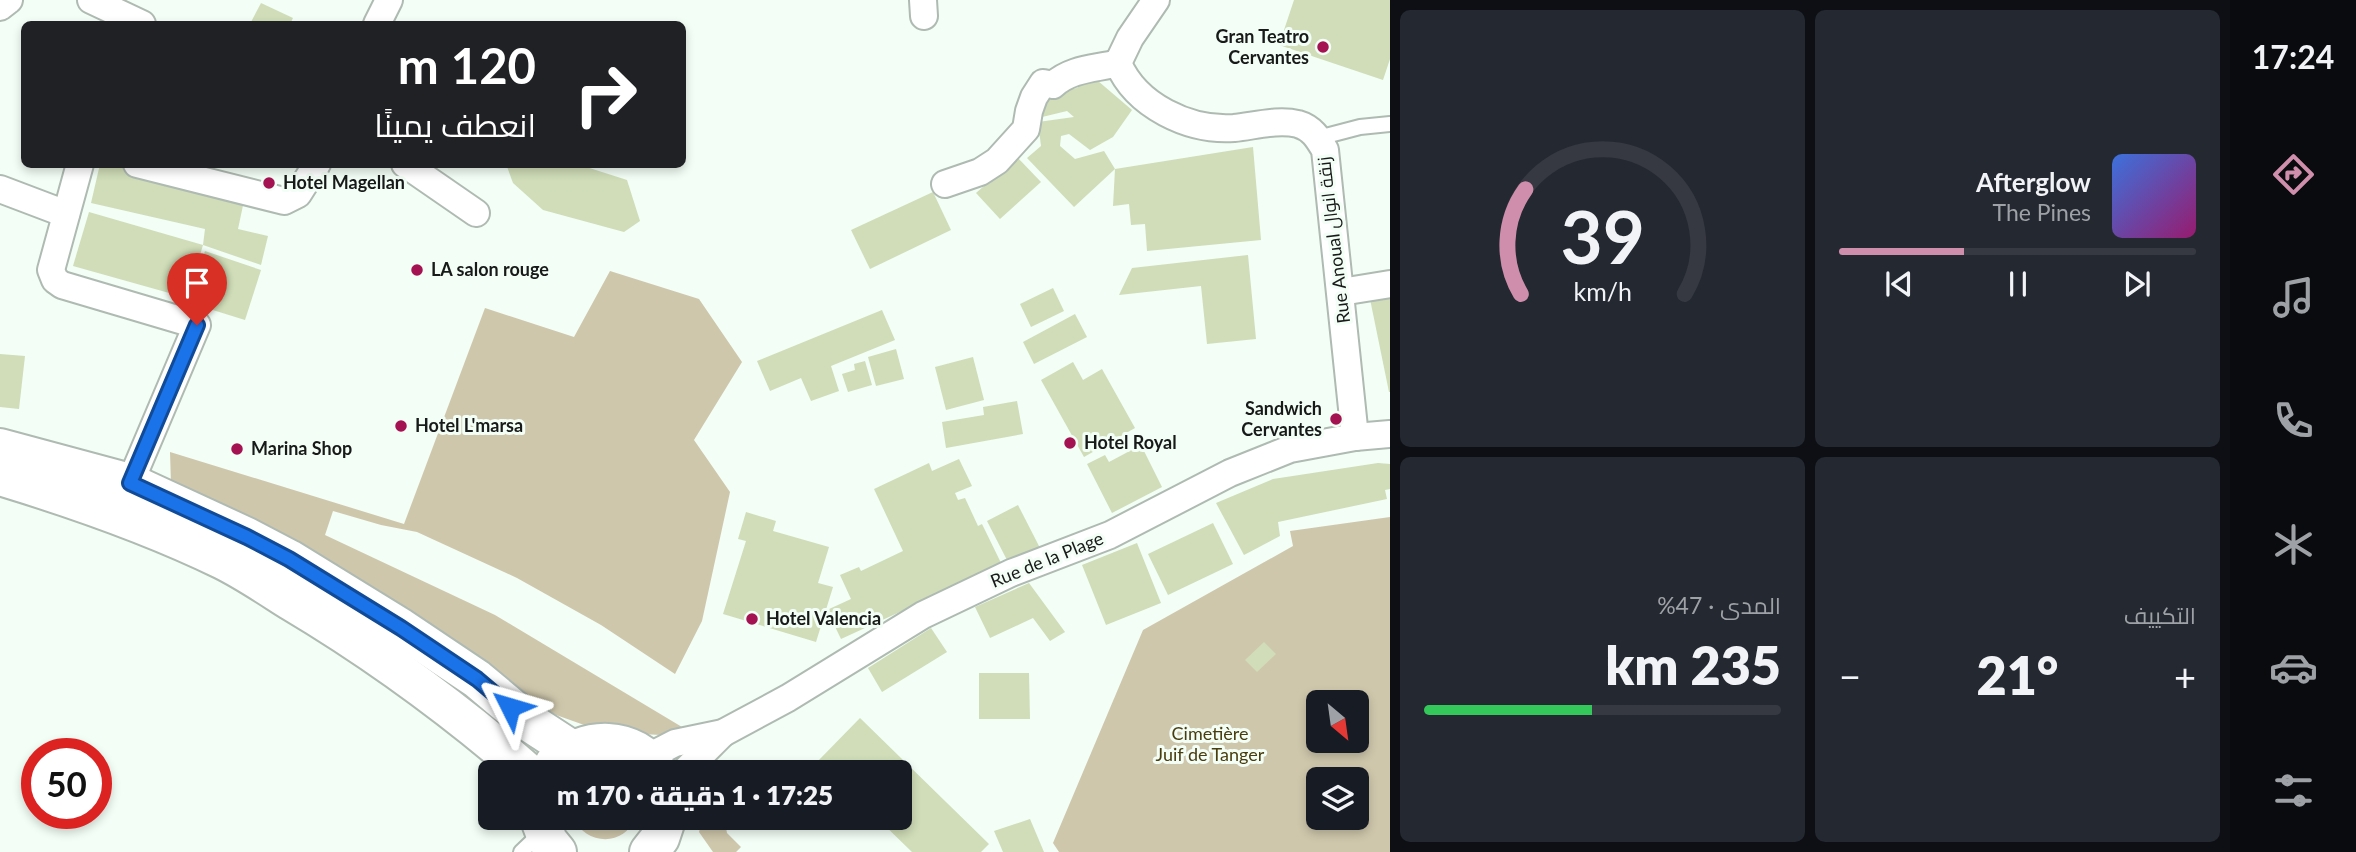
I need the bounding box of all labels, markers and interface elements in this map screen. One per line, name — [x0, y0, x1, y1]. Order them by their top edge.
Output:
place label: Gran Teatro Cervantes — [1216, 25, 1309, 68]
text: 120 m — [398, 36, 536, 94]
text: 17:24 — [2252, 37, 2334, 76]
marker: Gran Teatro Cervantes — [1315, 39, 1331, 55]
icon: right — [560, 49, 651, 140]
text: انعطف يمينًا — [374, 105, 536, 144]
icon: directions — [2269, 150, 2318, 199]
street label: Rue Anoual زنقة انوال — [1312, 155, 1355, 325]
text: Afterglow — [1976, 166, 2091, 198]
place label: Hotel Magellan — [283, 171, 405, 193]
marker: Hotel Magellan — [261, 175, 277, 191]
text: 39 — [1560, 193, 1645, 281]
text: The Pines — [1993, 198, 2091, 226]
pin — [167, 253, 227, 325]
place label: LA salon rouge — [431, 258, 549, 280]
marker: LA salon rouge — [409, 262, 425, 278]
icon: arrive — [178, 264, 216, 302]
icon: previous — [1880, 265, 1918, 303]
icon: pause — [1999, 265, 2037, 303]
icon: next — [2118, 265, 2156, 303]
icon: music — [2269, 273, 2318, 322]
text: km/h — [1573, 276, 1632, 306]
icon: phone — [2269, 396, 2318, 445]
place label: Sandwich Cervantes — [1241, 397, 1322, 440]
marker: Sandwich Cervantes — [1328, 411, 1344, 427]
place label: Hotel L'marsa — [415, 414, 523, 436]
marker: Hotel L'marsa — [393, 418, 409, 434]
place label: Hotel Royal — [1084, 431, 1177, 453]
marker: Hotel Royal — [1062, 435, 1078, 451]
place label: Marina Shop — [251, 437, 352, 459]
marker: Marina Shop — [229, 441, 245, 457]
icon: climate — [2269, 520, 2318, 569]
street label: Rue de la Plage — [987, 526, 1106, 592]
text: المدى · 47% — [1657, 591, 1781, 619]
text: التكييف — [2124, 601, 2196, 629]
place label: Hotel Valencia — [766, 607, 881, 629]
marker: Hotel Valencia — [744, 611, 760, 627]
text: 235 km — [1605, 634, 1781, 696]
icon: car — [2269, 643, 2318, 692]
text: 21° — [1977, 644, 2058, 706]
text: − — [1839, 653, 1861, 699]
text: + — [2174, 653, 2196, 699]
position arrow — [473, 670, 547, 744]
north arrow — [1306, 690, 1368, 752]
map controls — [1306, 690, 1369, 830]
park label: Cimetière Juif de Tanger — [1156, 722, 1265, 765]
speed limit sign: 50 — [21, 738, 112, 829]
icon: filters — [2269, 766, 2318, 815]
button: layers — [1306, 767, 1369, 830]
text: 17:25 · 1 دقيقة · 170 m — [557, 779, 833, 811]

